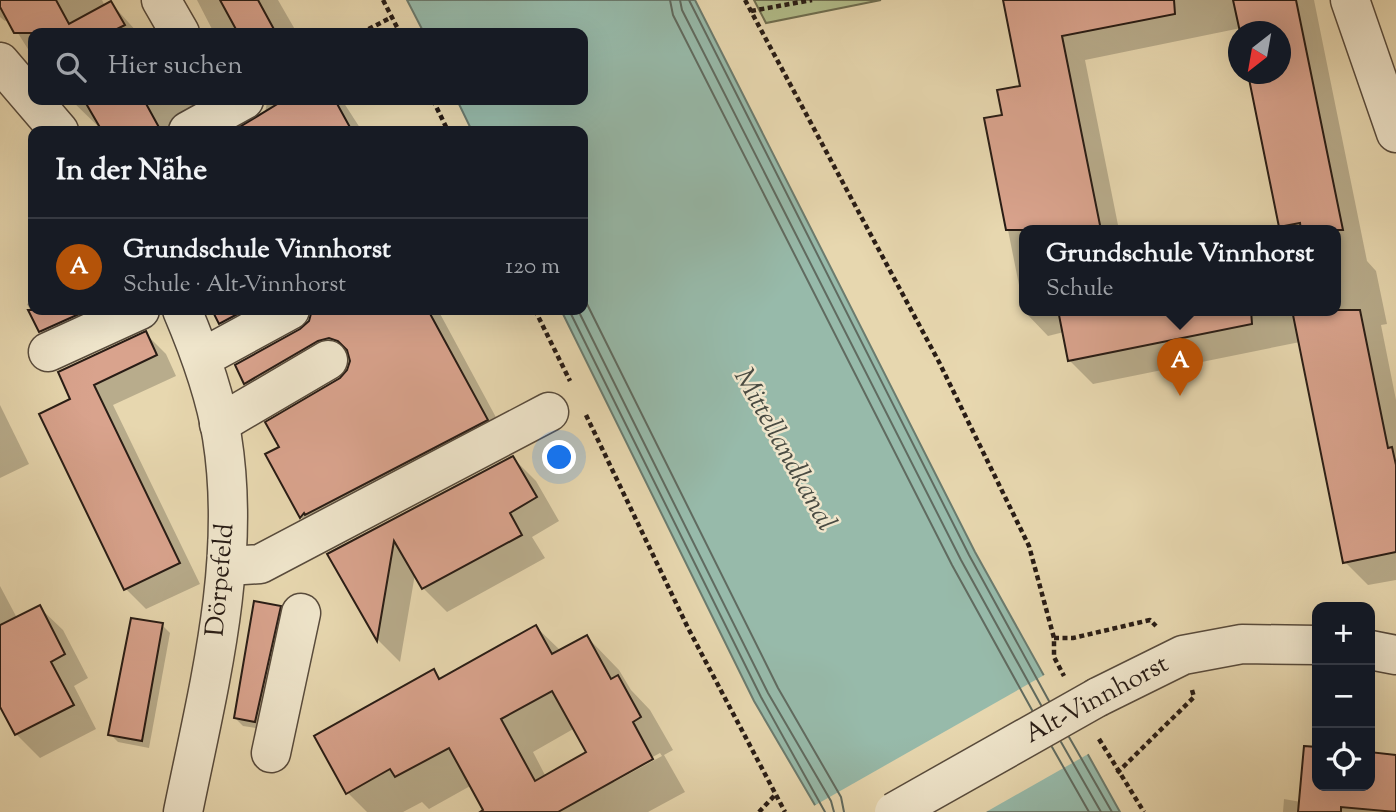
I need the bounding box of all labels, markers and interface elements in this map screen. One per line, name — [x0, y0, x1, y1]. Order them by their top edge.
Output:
north arrow — [1228, 21, 1291, 84]
search box — [28, 28, 588, 105]
icon: search — [52, 48, 90, 86]
text: Hier suchen — [108, 48, 243, 85]
text: In der Nähe — [56, 150, 207, 193]
popup — [1019, 225, 1341, 316]
text: Grundschule Vinnhorst — [123, 232, 391, 269]
text: Grundschule Vinnhorst — [1046, 236, 1314, 273]
text: A — [70, 251, 88, 284]
text: 120 m — [505, 251, 560, 284]
text: Schule · Alt-Vinnhorst — [123, 269, 346, 302]
text: Schule — [1046, 273, 1113, 306]
pin: A — [1157, 338, 1203, 396]
water label: Mittellandkanal — [723, 361, 845, 539]
your location — [542, 440, 576, 474]
street label: Dörpefeld — [198, 522, 244, 638]
map controls — [1312, 602, 1375, 791]
button: + — [1312, 602, 1375, 665]
street label: Alt-Vinnhorst — [1018, 646, 1176, 753]
button: − — [1312, 665, 1375, 728]
button: locate — [1312, 728, 1375, 791]

